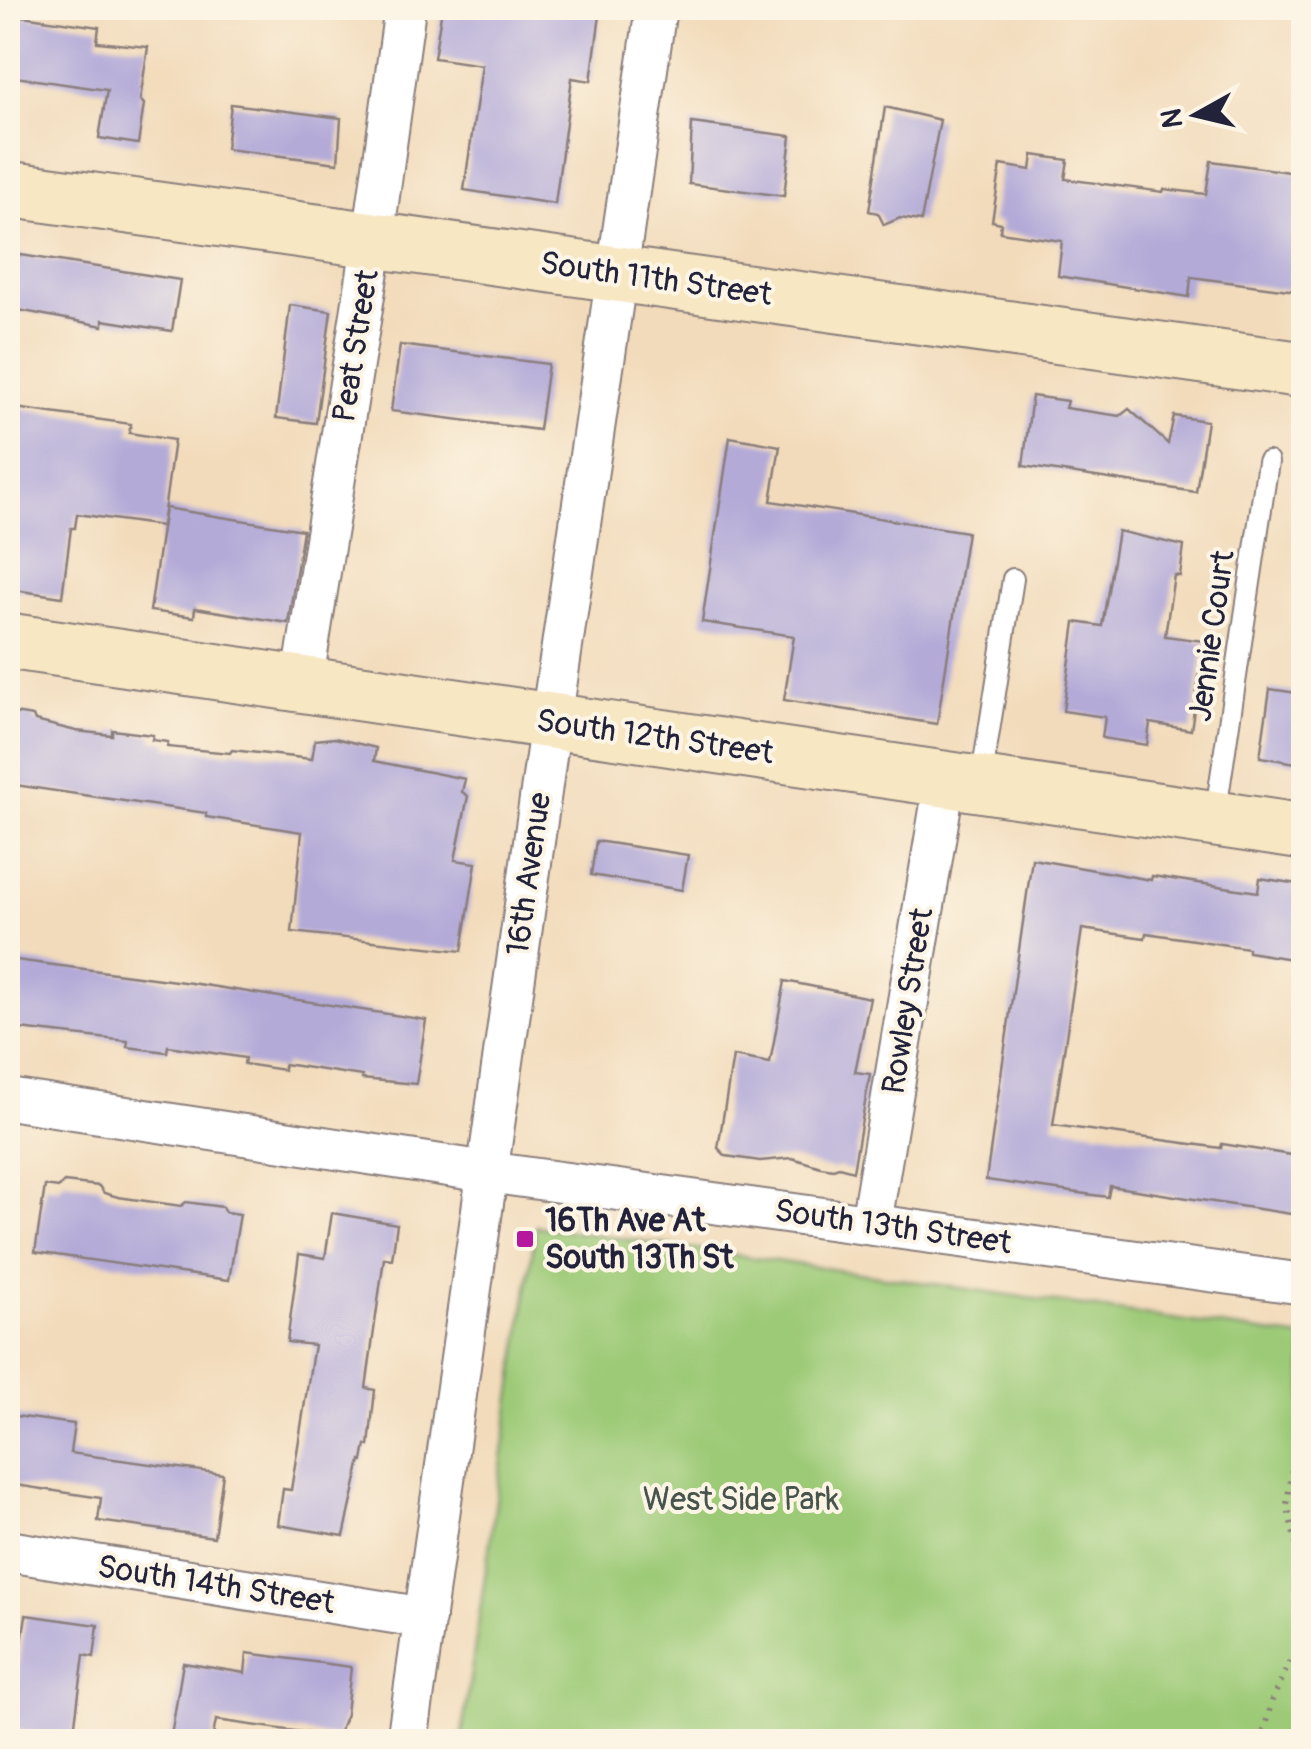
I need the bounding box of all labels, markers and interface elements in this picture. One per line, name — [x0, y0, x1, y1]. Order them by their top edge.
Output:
north arrow — [1146, 65, 1246, 165]
text: N — [1154, 106, 1191, 130]
street label: South 11th Street — [538, 243, 774, 315]
street label: Peat Street — [324, 267, 388, 425]
street label: Jennie Court — [1180, 548, 1244, 724]
street label: South 12th Street — [534, 701, 776, 773]
street label: 16th Avenue — [498, 790, 560, 958]
street label: Rowley Street — [874, 905, 942, 1097]
street label: South 13th Street — [772, 1191, 1014, 1263]
place label: 16Th Ave At South 13Th St — [545, 1201, 735, 1278]
marker: 16Th Ave At South 13Th St — [514, 1228, 536, 1250]
park label: West Side Park — [643, 1480, 839, 1520]
street label: South 14th Street — [95, 1547, 337, 1624]

